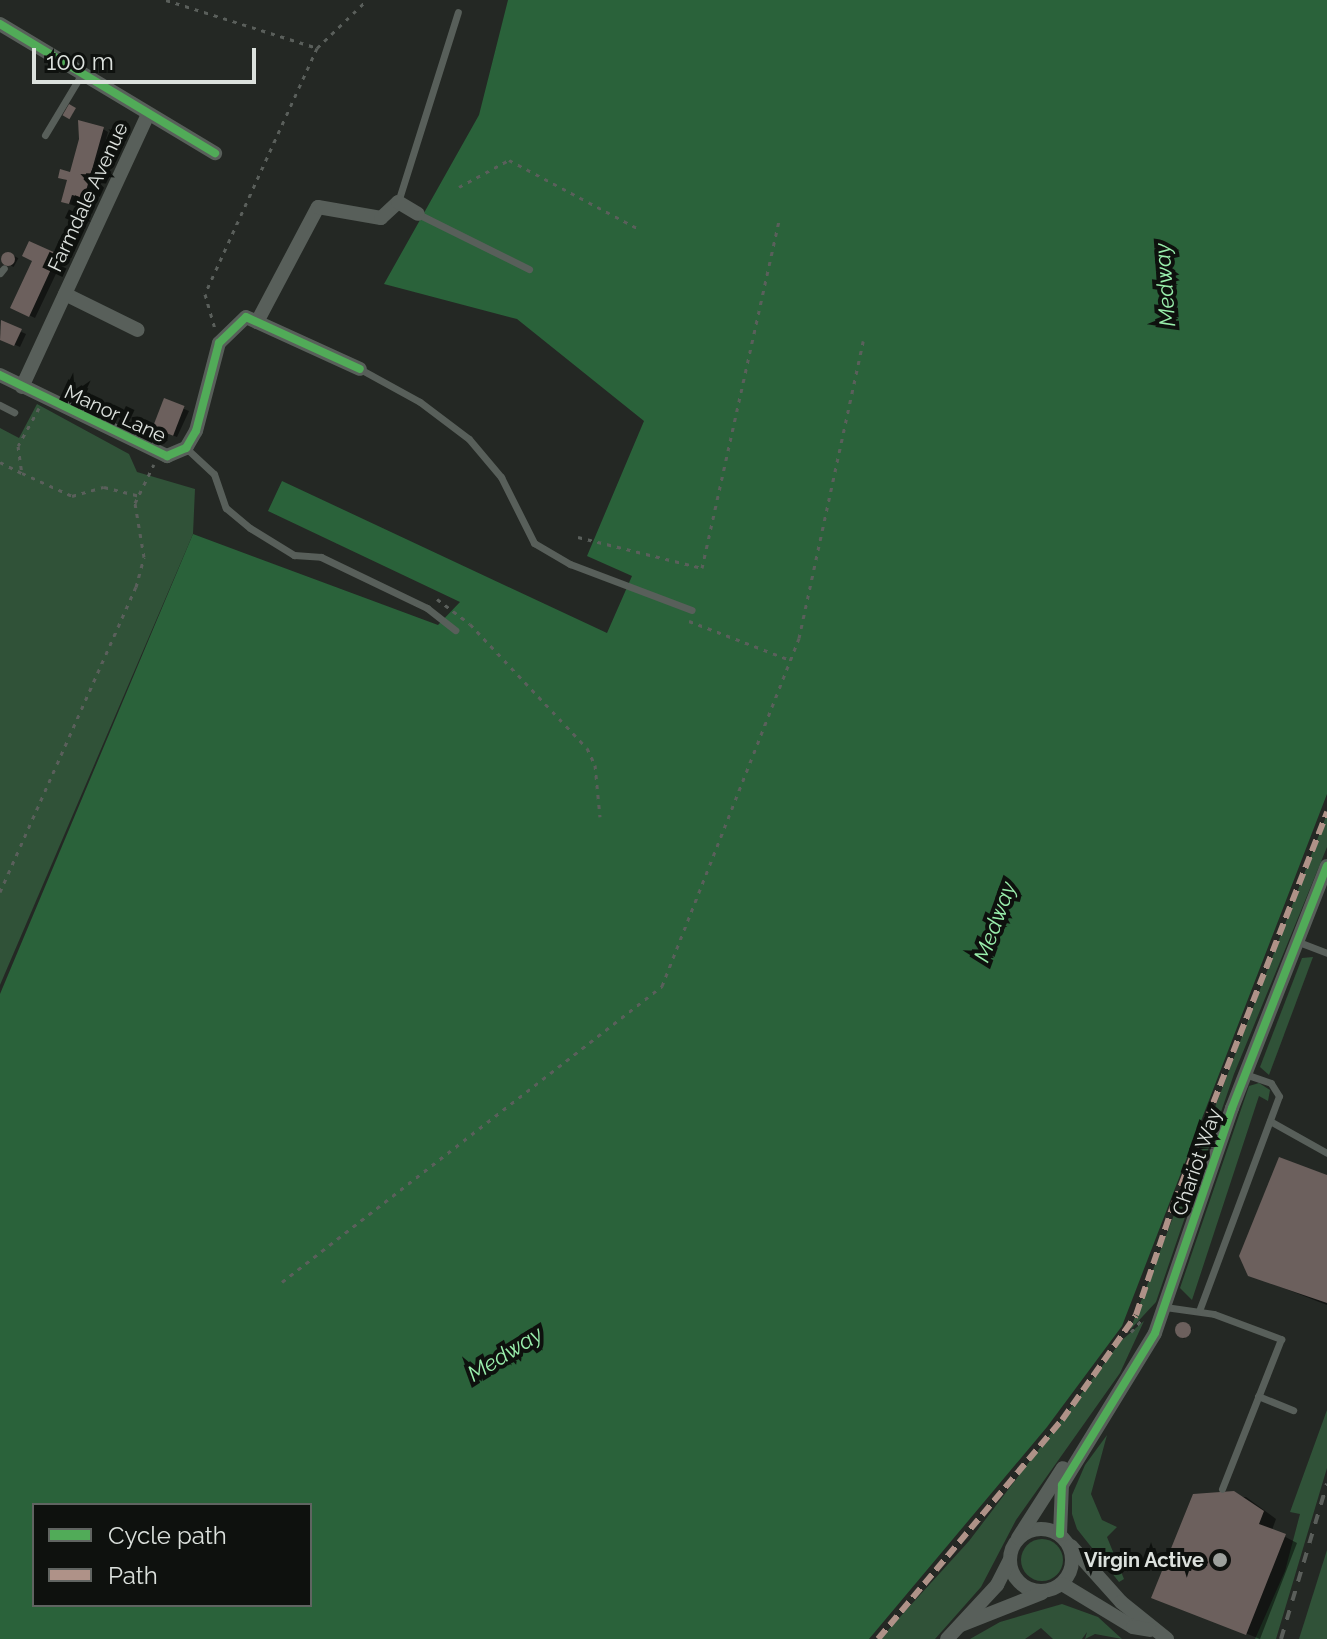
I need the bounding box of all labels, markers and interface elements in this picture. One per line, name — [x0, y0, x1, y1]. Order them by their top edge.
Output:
scale bar — [36, 32, 260, 82]
text: 100 m — [46, 47, 114, 76]
street label: Farmdale Avenue — [43, 118, 133, 276]
water label: Medway — [1149, 242, 1181, 328]
street label: Manor Lane — [60, 380, 170, 448]
water label: Medway — [968, 878, 1022, 966]
street label: Chariot Way — [1167, 1105, 1227, 1219]
water label: Medway — [463, 1321, 547, 1387]
legend — [32, 1503, 312, 1607]
text: Cycle path — [108, 1521, 227, 1550]
place label: Virgin Active — [1083, 1548, 1204, 1572]
marker: Virgin Active — [1211, 1551, 1229, 1569]
text: Path — [108, 1561, 158, 1590]

